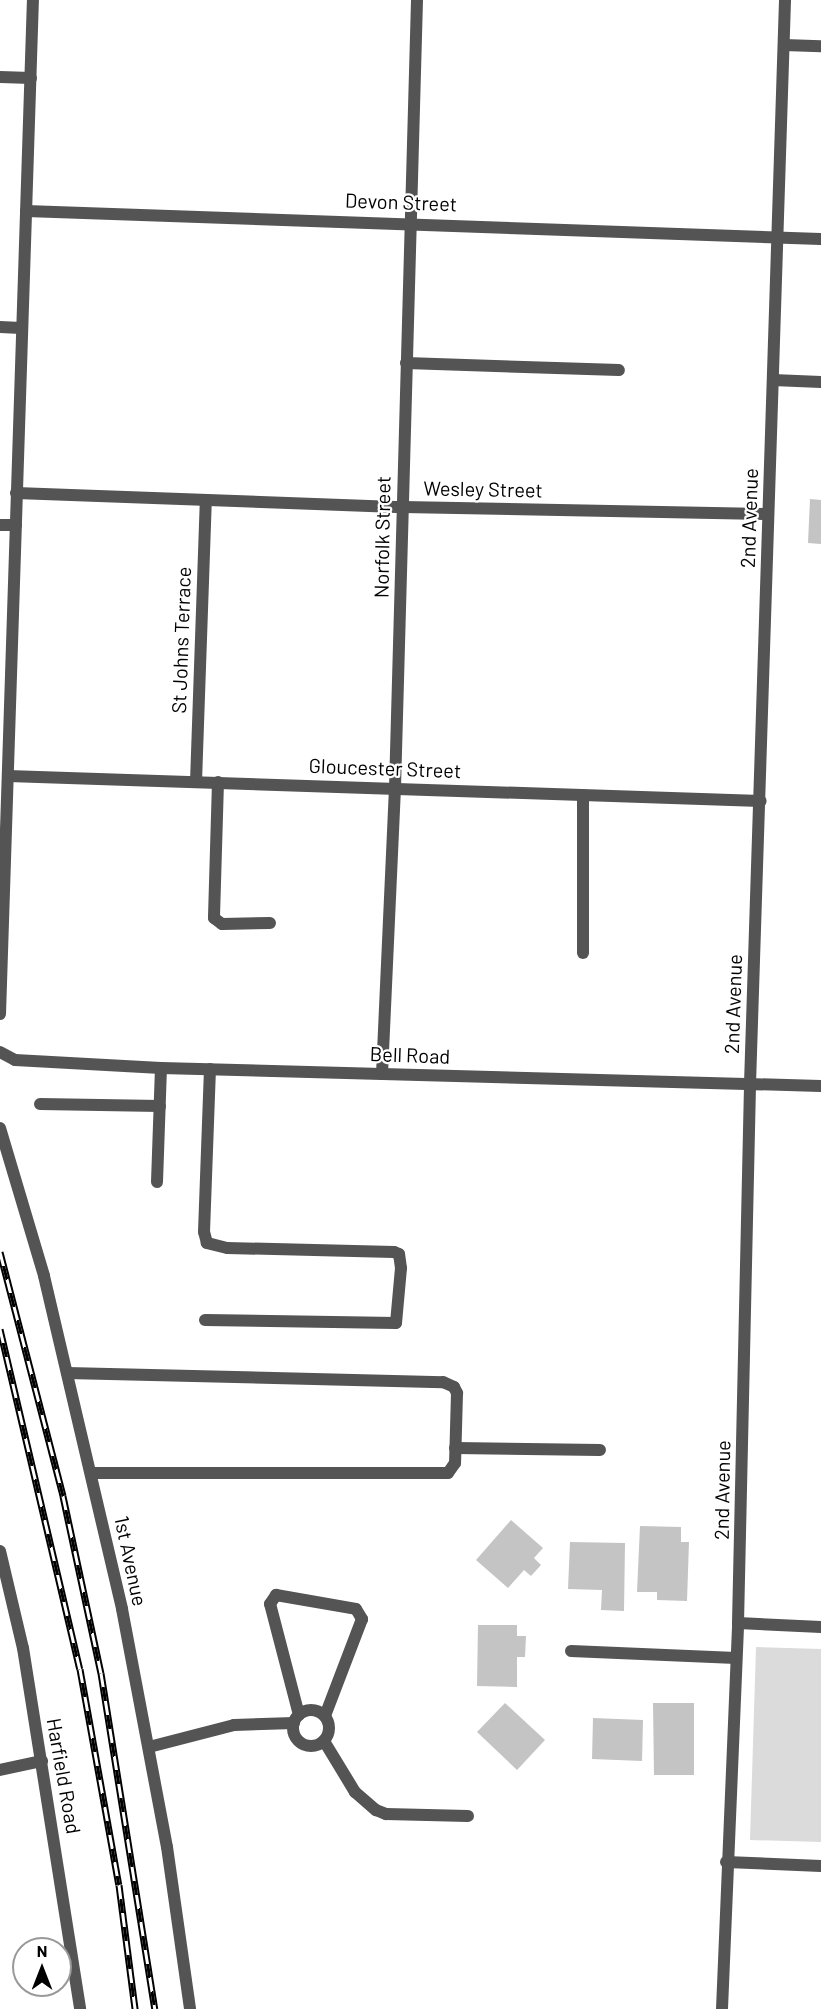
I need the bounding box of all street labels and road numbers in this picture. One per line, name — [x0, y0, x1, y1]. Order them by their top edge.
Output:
street label: Devon Street — [345, 188, 457, 216]
street label: 2nd Avenue — [735, 468, 763, 568]
street label: Norfolk Street — [369, 476, 395, 598]
street label: Wesley Street — [423, 476, 543, 502]
street label: St Johns Terrace — [166, 566, 196, 714]
street label: Gloucester Street — [308, 753, 462, 783]
street label: 2nd Avenue — [719, 954, 747, 1054]
street label: Bell Road — [369, 1042, 451, 1068]
street label: 2nd Avenue — [709, 1440, 735, 1540]
street label: 1st Avenue — [110, 1514, 152, 1608]
street label: Harfield Road — [42, 1716, 86, 1836]

